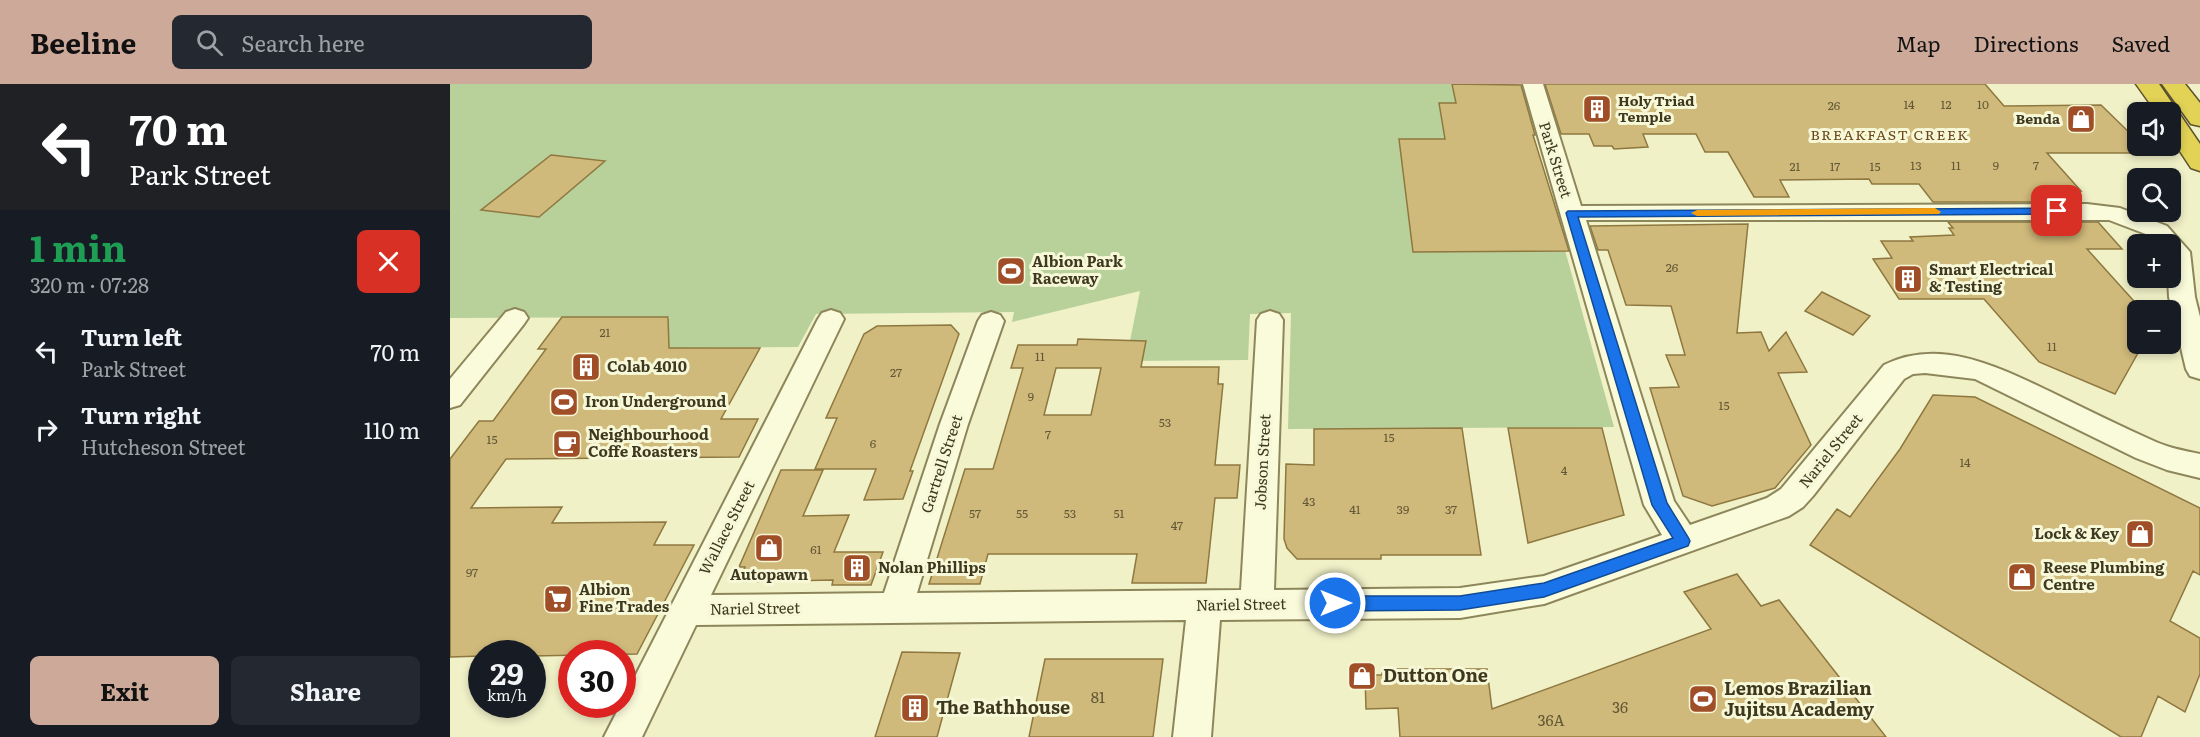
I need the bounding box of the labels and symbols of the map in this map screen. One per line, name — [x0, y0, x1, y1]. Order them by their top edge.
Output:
place label: Holy Triad Temple — [1618, 90, 1695, 126]
building icon: Holy Triad Temple — [1581, 93, 1613, 125]
house number: 14 — [1903, 95, 1915, 113]
house number: 12 — [1941, 95, 1951, 113]
house number: 10 — [1977, 95, 1989, 113]
house number: 26 — [1828, 96, 1841, 114]
shop icon: Benda — [2065, 103, 2097, 135]
place label: Benda — [2016, 108, 2061, 128]
street label: Park Street — [1534, 119, 1579, 201]
district label: BREAKFAST CREEK — [1811, 124, 1969, 144]
house number: 13 — [1910, 156, 1922, 174]
house number: 11 — [1951, 156, 1961, 174]
house number: 9 — [1993, 156, 1999, 174]
house number: 7 — [2033, 156, 2039, 174]
house number: 21 — [1790, 157, 1801, 175]
house number: 17 — [1830, 157, 1840, 175]
house number: 15 — [1870, 157, 1880, 175]
pin — [2031, 185, 2082, 236]
place label: Albion Park Raceway — [1032, 249, 1124, 289]
sports icon: Albion Park Raceway — [995, 255, 1027, 287]
place label: Smart Electrical & Testing — [1929, 257, 2054, 297]
house number: 26 — [1666, 258, 1679, 276]
building icon: Smart Electrical & Testing — [1892, 263, 1924, 295]
house number: 21 — [600, 323, 611, 341]
house number: 11 — [2047, 337, 2057, 355]
house number: 11 — [1035, 347, 1045, 365]
building icon: Colab 4010 — [570, 351, 602, 383]
place label: Colab 4010 — [607, 354, 687, 377]
house number: 27 — [890, 363, 902, 381]
sports icon: Iron Underground — [548, 386, 580, 418]
house number: 9 — [1028, 387, 1034, 405]
place label: Iron Underground — [585, 389, 727, 412]
house number: 15 — [1719, 396, 1729, 414]
street label: Nariel Street — [1792, 408, 1867, 492]
street label: Gartrell Street — [914, 411, 967, 516]
house number: 53 — [1159, 413, 1171, 431]
street label: Jobson Street — [1247, 413, 1276, 511]
place label: Neighbourhood Coffe Roasters — [588, 422, 709, 462]
house number: 7 — [1045, 425, 1051, 443]
cafe icon: Neighbourhood Coffe Roasters — [551, 428, 583, 460]
house number: 15 — [1384, 428, 1394, 446]
house number: 15 — [487, 430, 497, 448]
house number: 6 — [870, 434, 877, 452]
house number: 14 — [1959, 453, 1971, 471]
house number: 4 — [1561, 461, 1568, 479]
street label: Wallace Street — [692, 476, 759, 579]
house number: 43 — [1302, 492, 1316, 510]
house number: 41 — [1349, 500, 1361, 518]
house number: 39 — [1397, 500, 1409, 518]
house number: 37 — [1445, 500, 1457, 518]
house number: 57 — [969, 504, 981, 522]
house number: 55 — [1016, 504, 1028, 522]
house number: 53 — [1064, 504, 1076, 522]
house number: 51 — [1114, 504, 1125, 522]
house number: 47 — [1171, 516, 1183, 534]
shop icon: Lock & Key — [2124, 518, 2156, 550]
place label: Lock & Key — [2034, 521, 2120, 544]
shop icon: Autopawn — [753, 532, 785, 564]
house number: 61 — [810, 540, 822, 558]
building icon: Nolan Phillips — [841, 552, 873, 584]
place label: Nolan Phillips — [878, 555, 986, 578]
place label: Reese Plumbing Centre — [2043, 555, 2165, 595]
shop icon: Reese Plumbing Centre — [2006, 561, 2038, 593]
place label: Autopawn — [730, 562, 809, 585]
house number: 97 — [466, 563, 478, 581]
position arrow — [1303, 571, 1367, 635]
place label: Albion Fine Trades — [579, 577, 670, 617]
supermarket icon: Albion Fine Trades — [542, 583, 574, 615]
street label: Nariel Street — [1196, 591, 1286, 616]
street label: Nariel Street — [710, 595, 800, 620]
speed limit sign: 30 — [558, 640, 636, 718]
shop icon: Dutton One — [1346, 660, 1378, 692]
place label: Dutton One — [1383, 661, 1488, 688]
place label: Lemos Brazilian Jujitsu Academy — [1724, 674, 1874, 722]
sports icon: Lemos Brazilian Jujitsu Academy — [1687, 683, 1719, 715]
house number: 81 — [1091, 685, 1105, 708]
building icon: The Bathhouse — [899, 692, 931, 724]
place label: The Bathhouse — [936, 693, 1070, 720]
house number: 36 — [1612, 695, 1628, 718]
house number: 36A — [1537, 708, 1565, 731]

